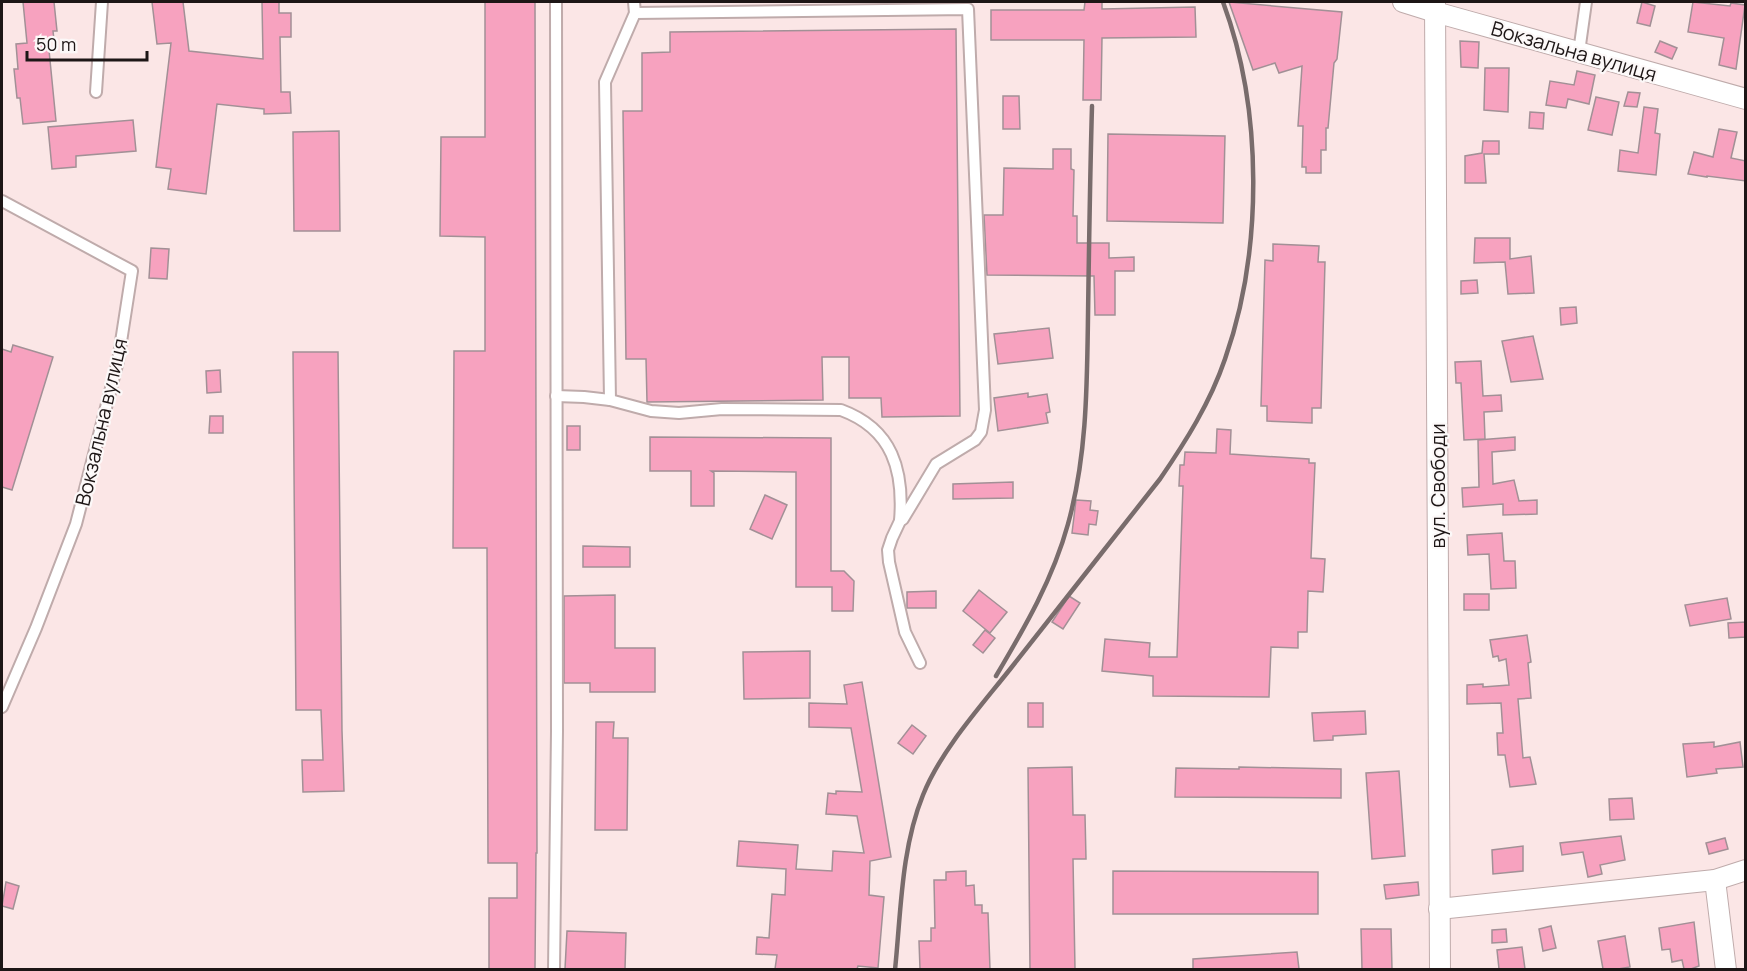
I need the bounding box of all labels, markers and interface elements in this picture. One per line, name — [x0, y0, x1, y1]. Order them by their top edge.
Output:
street label: Вокзальна вулиця — [1488, 14, 1660, 88]
scale bar — [27, 24, 147, 62]
text: 50 m — [36, 32, 76, 56]
street label: Вокзальна вулиця — [69, 336, 133, 508]
street label: вул. Свободи — [1424, 423, 1451, 549]

